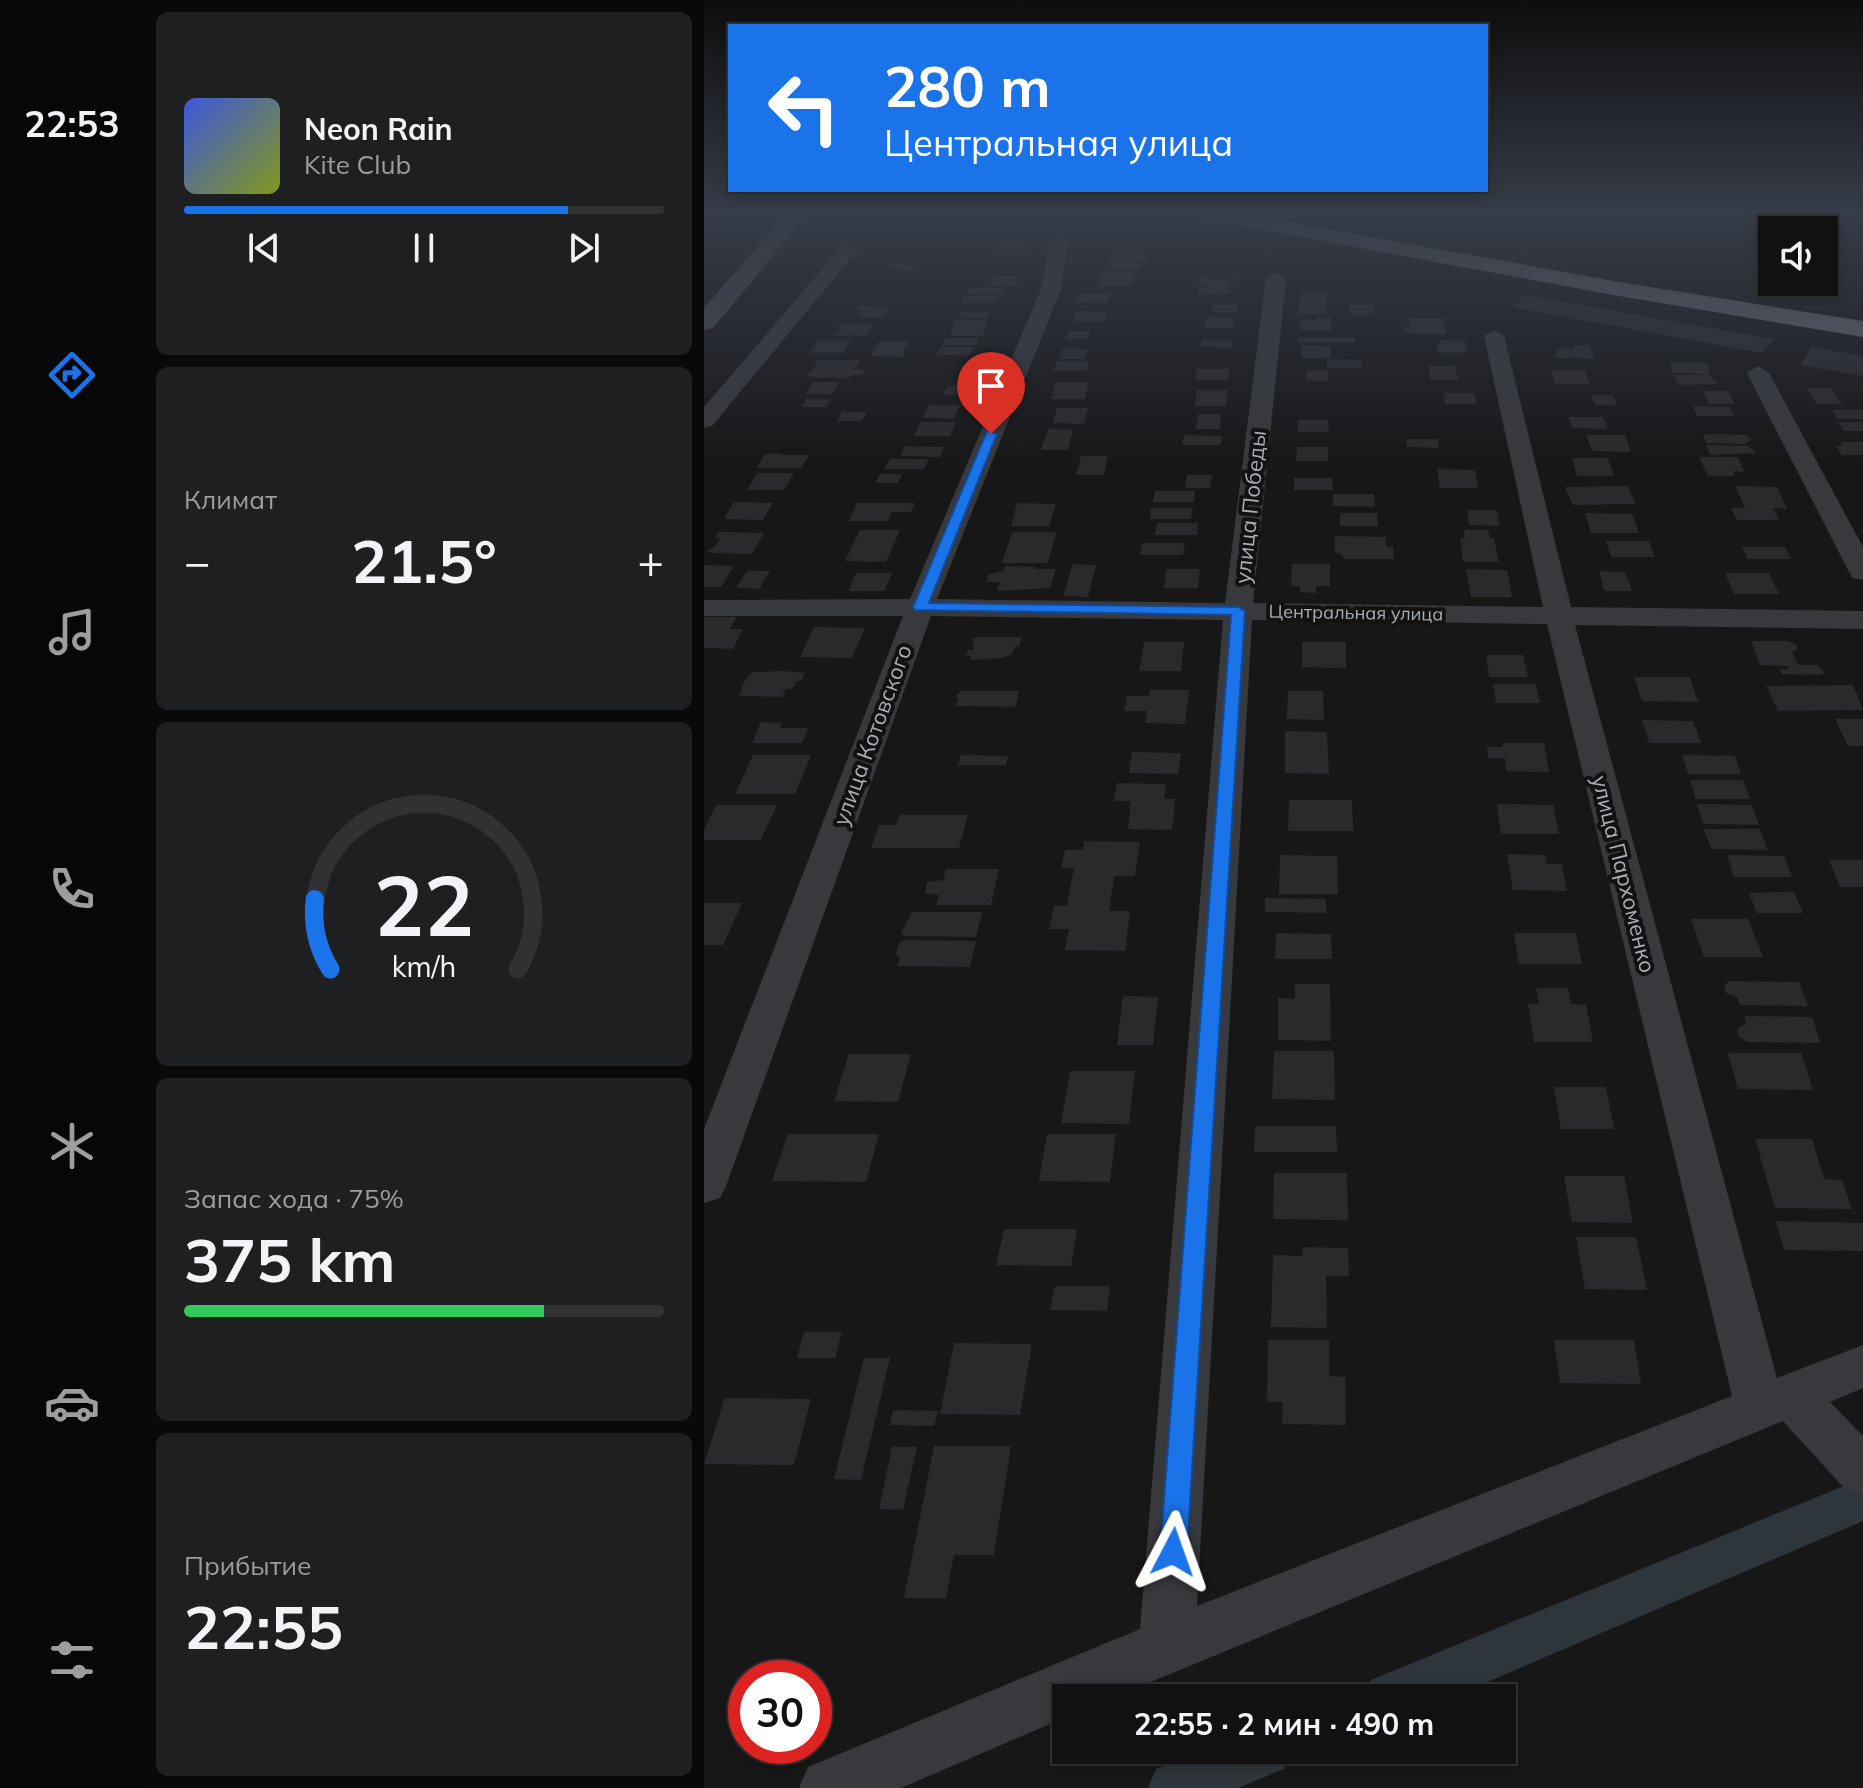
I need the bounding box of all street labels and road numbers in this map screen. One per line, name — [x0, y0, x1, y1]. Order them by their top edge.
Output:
street label: улица Победы — [1228, 429, 1272, 585]
street label: Центральная улица — [1269, 599, 1443, 626]
street label: улица Котовского — [826, 641, 918, 829]
street label: улица Пархоменко — [1586, 772, 1662, 976]

